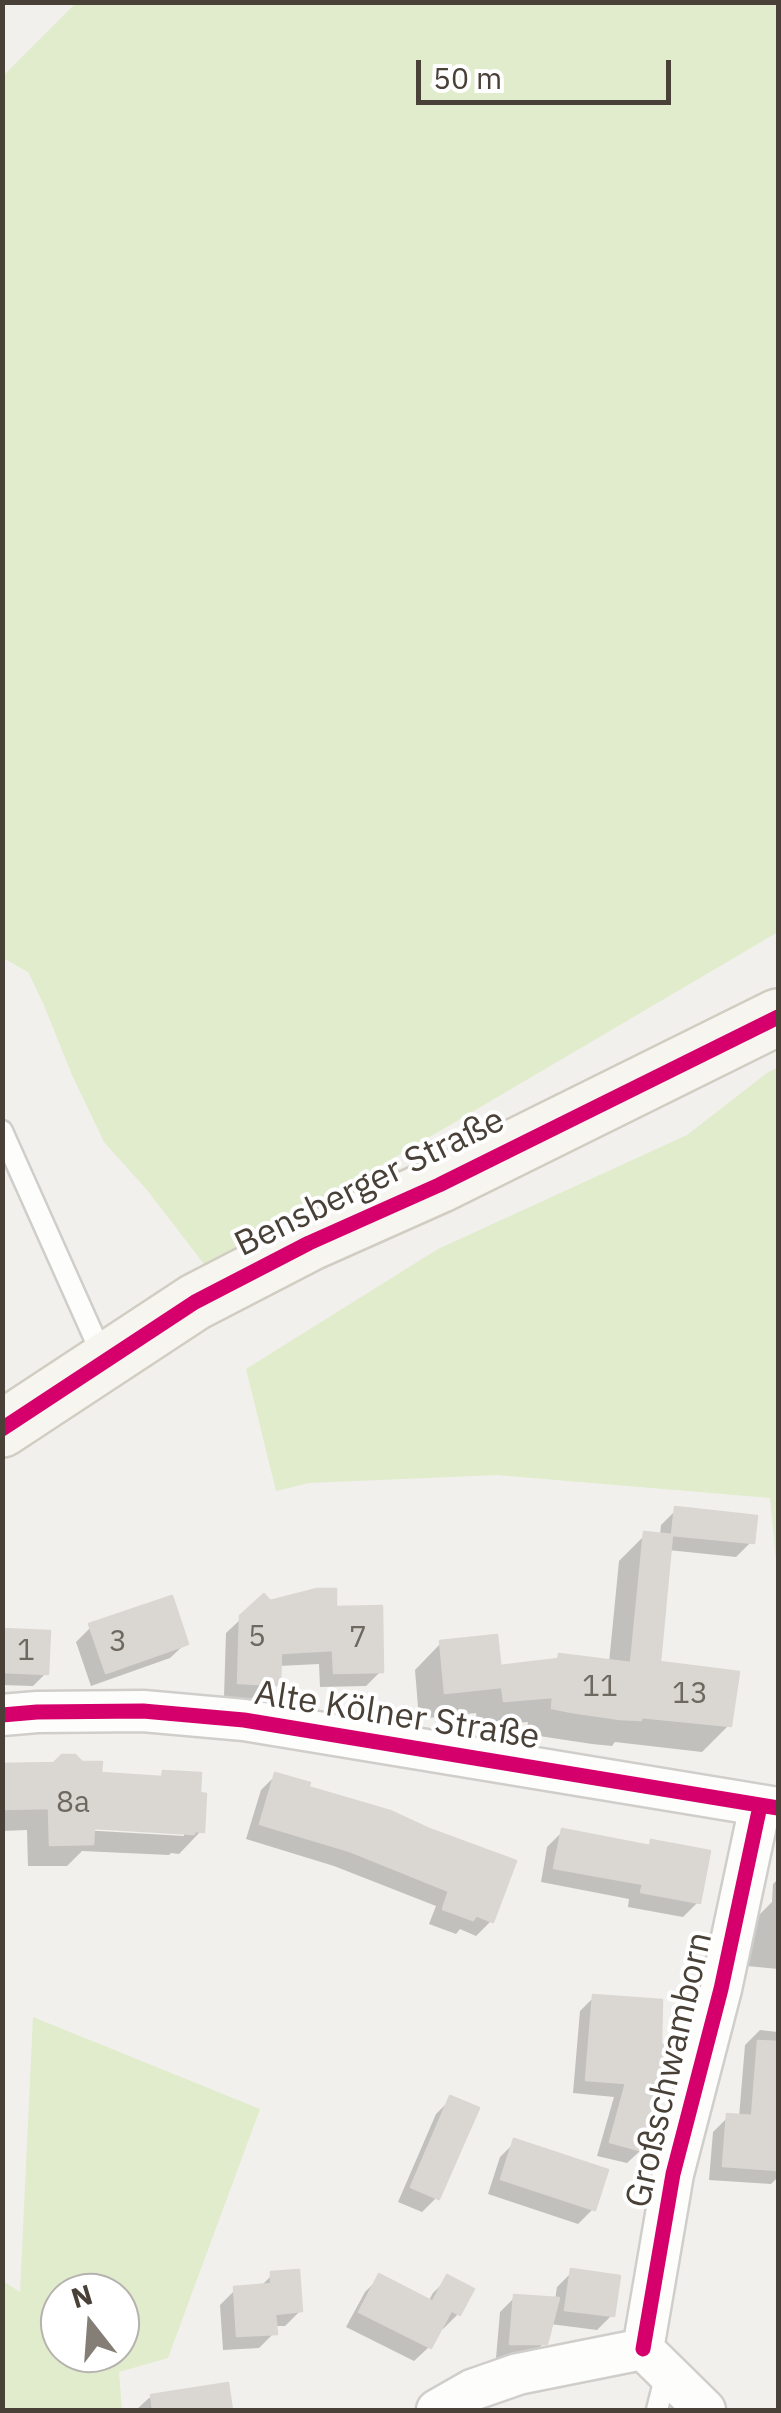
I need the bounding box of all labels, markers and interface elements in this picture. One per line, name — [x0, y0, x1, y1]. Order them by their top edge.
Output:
scale bar — [421, 40, 676, 102]
text: 50 m — [433, 58, 502, 97]
street label: Bensberger Straße — [228, 1100, 512, 1266]
house number: 5 — [248, 1619, 266, 1655]
house number: 7 — [349, 1620, 367, 1656]
house number: 3 — [109, 1624, 127, 1660]
house number: 1 — [17, 1633, 35, 1669]
house number: 11 — [582, 1669, 618, 1705]
street label: Alte Kölner Straße — [252, 1673, 542, 1759]
house number: 13 — [672, 1676, 708, 1712]
house number: 8a — [56, 1785, 90, 1821]
street label: Großschwamborn — [618, 1928, 722, 2212]
north arrow — [40, 2273, 140, 2373]
text: N — [67, 2275, 97, 2316]

